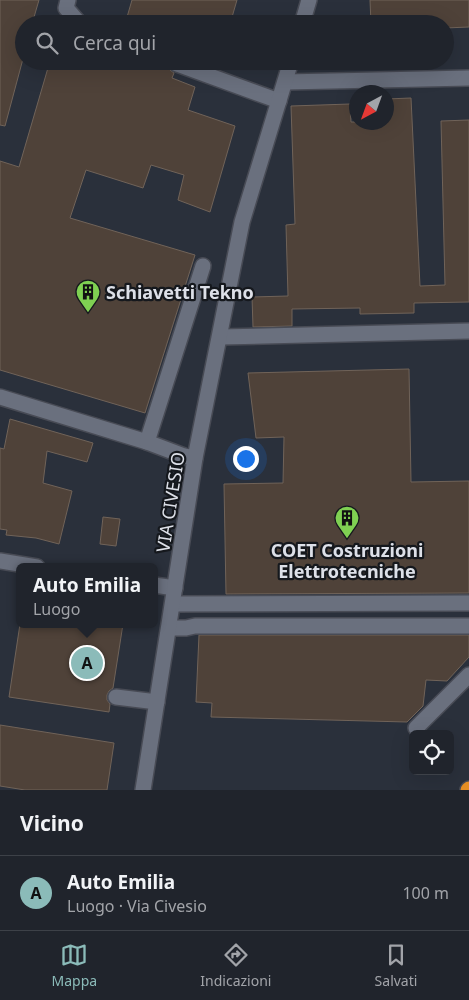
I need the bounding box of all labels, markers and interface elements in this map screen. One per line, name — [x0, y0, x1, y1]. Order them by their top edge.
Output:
search box — [15, 15, 454, 70]
icon: search — [33, 29, 61, 57]
text: Cerca qui — [73, 30, 156, 56]
north arrow — [349, 85, 394, 130]
building icon: Schiavetti Tekno — [75, 279, 101, 313]
place label: Schiavetti Tekno — [106, 280, 254, 304]
your location — [233, 446, 259, 472]
street label: VIA CIVESIO — [150, 450, 190, 554]
building icon: COET Costruzioni Elettrotecniche — [334, 505, 360, 539]
place label: COET Costruzioni Elettrotecniche — [271, 538, 423, 583]
popup — [16, 563, 158, 628]
text: Auto Emilia — [33, 572, 141, 598]
text: Luogo — [33, 598, 80, 620]
pin: A — [71, 644, 103, 682]
map controls — [409, 730, 454, 775]
button: locate — [409, 730, 454, 775]
text: Vicino — [20, 809, 84, 837]
text: Auto Emilia — [67, 869, 175, 895]
text: A — [30, 882, 42, 904]
text: 100 m — [402, 882, 449, 904]
text: Luogo · Via Civesio — [67, 895, 207, 917]
tab: Mappa — [52, 941, 97, 990]
tab: Indicazioni — [200, 941, 271, 990]
tab: Salvati — [375, 941, 417, 990]

